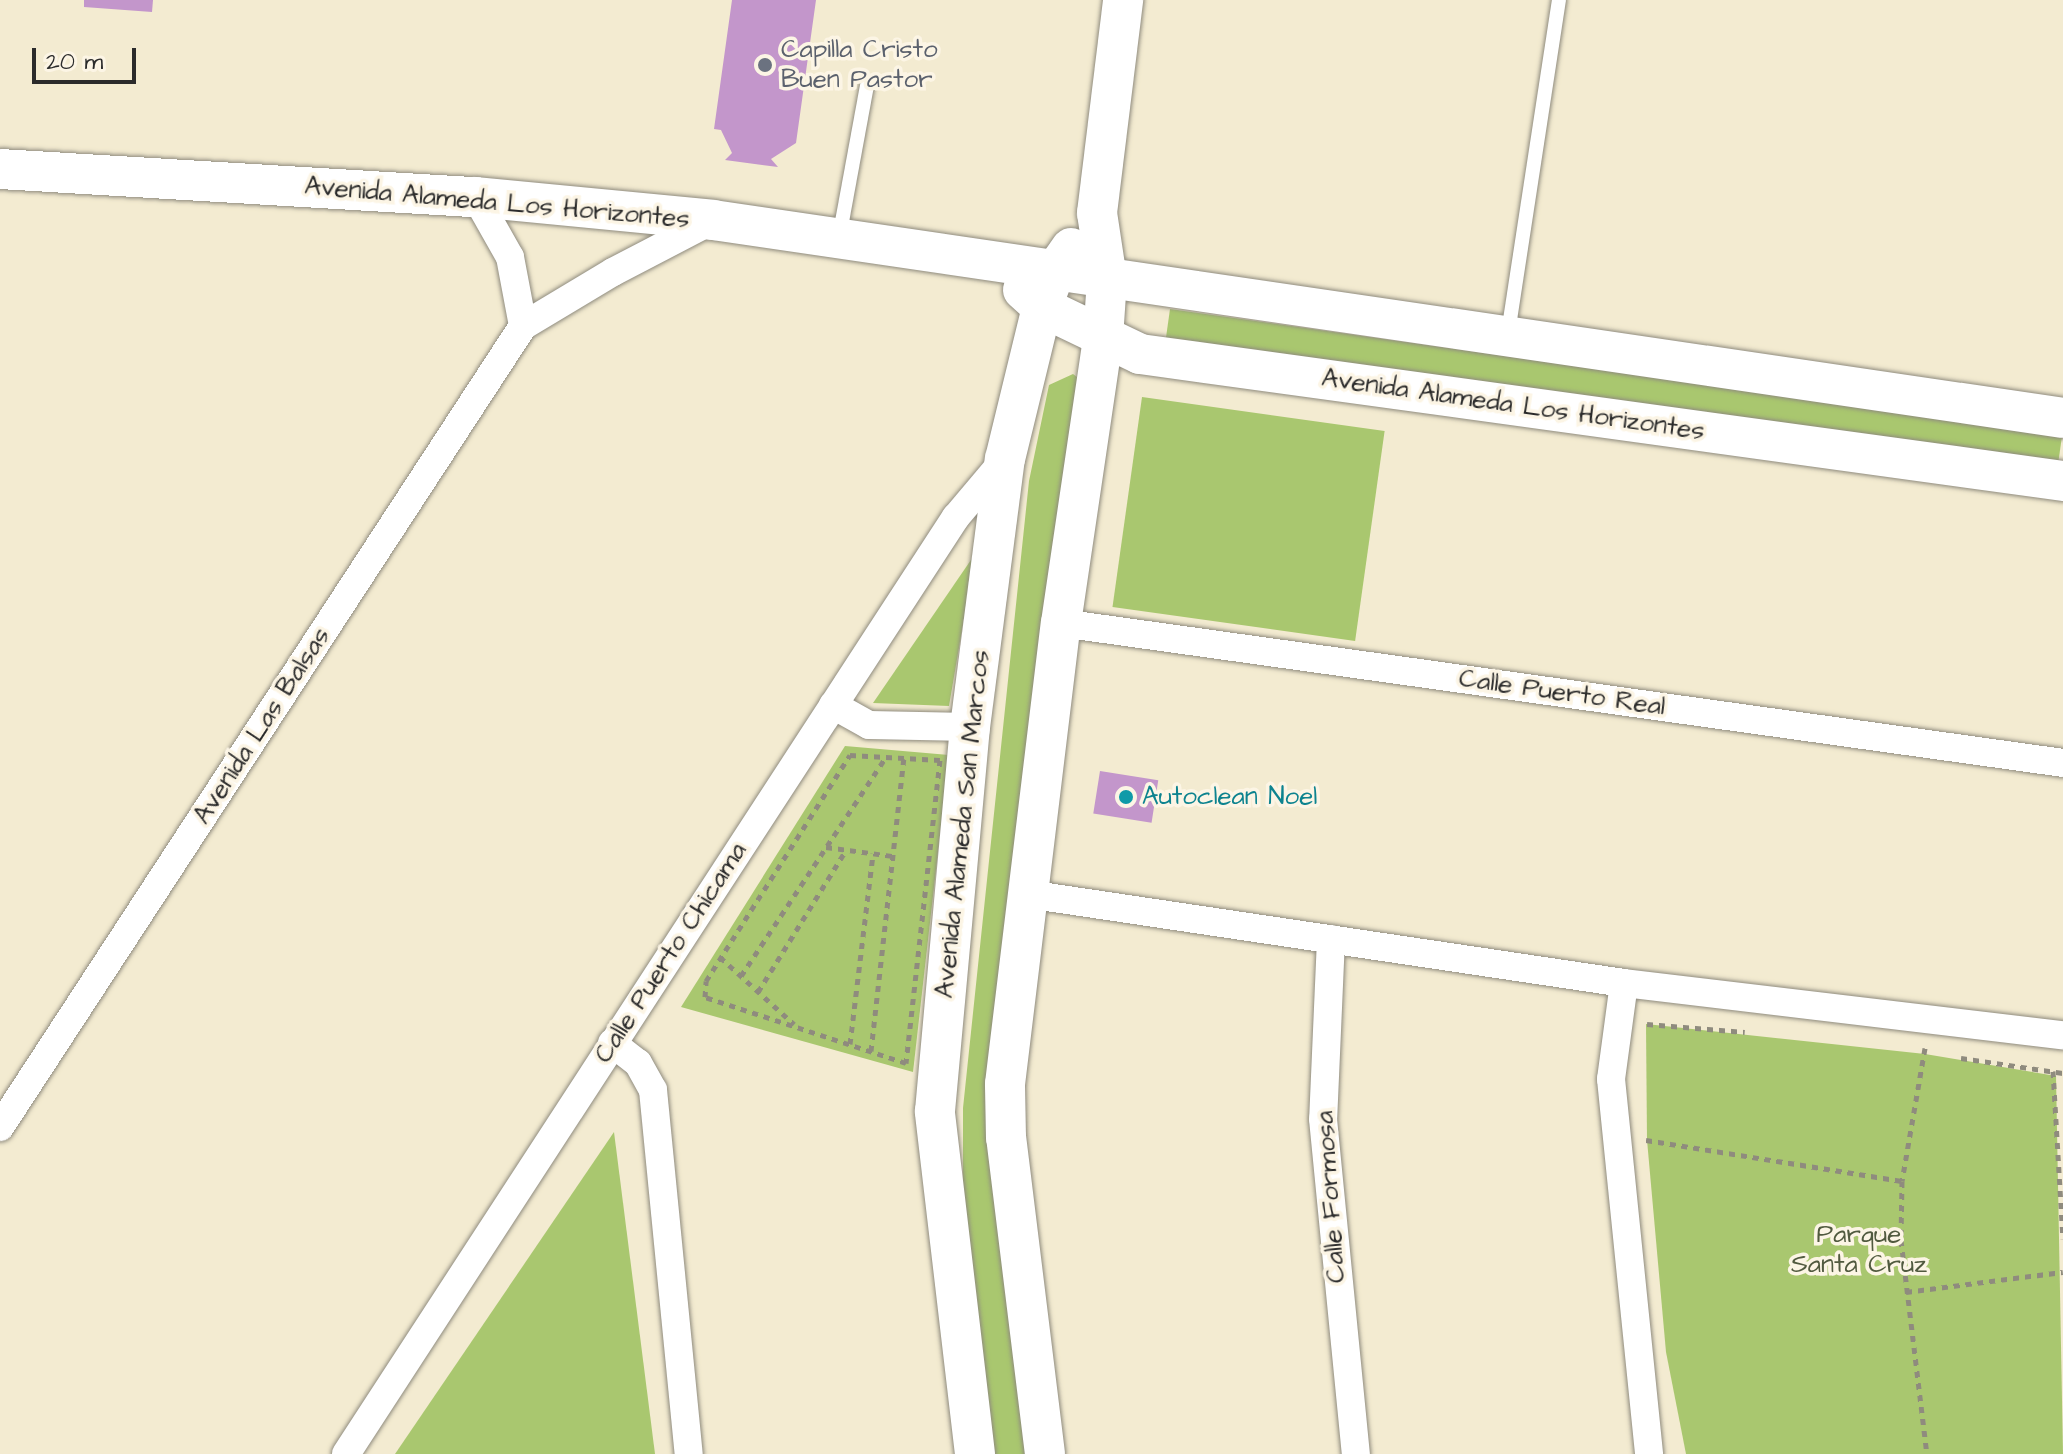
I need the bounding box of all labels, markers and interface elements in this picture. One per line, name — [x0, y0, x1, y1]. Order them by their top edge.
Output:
scale bar — [36, 32, 140, 82]
place label: Capilla Cristo Buen Pastor — [781, 34, 938, 96]
text: 20 m — [46, 45, 103, 79]
marker: Capilla Cristo Buen Pastor — [756, 56, 774, 74]
street label: Avenida Alameda Los Horizontes — [303, 171, 691, 235]
street label: Avenida Alameda Los Horizontes — [1320, 363, 1706, 447]
street label: Avenida Las Balsas — [187, 622, 337, 830]
street label: Avenida Alameda San Marcos — [929, 648, 997, 1000]
street label: Calle Puerto Real — [1457, 663, 1667, 723]
place label: Autoclean Noel — [1142, 781, 1317, 813]
marker: Autoclean Noel — [1117, 788, 1135, 806]
street label: Calle Puerto Chicama — [588, 837, 754, 1069]
street label: Calle Formosa — [1309, 1110, 1353, 1284]
park label: Parque Santa Cruz — [1791, 1219, 1927, 1280]

